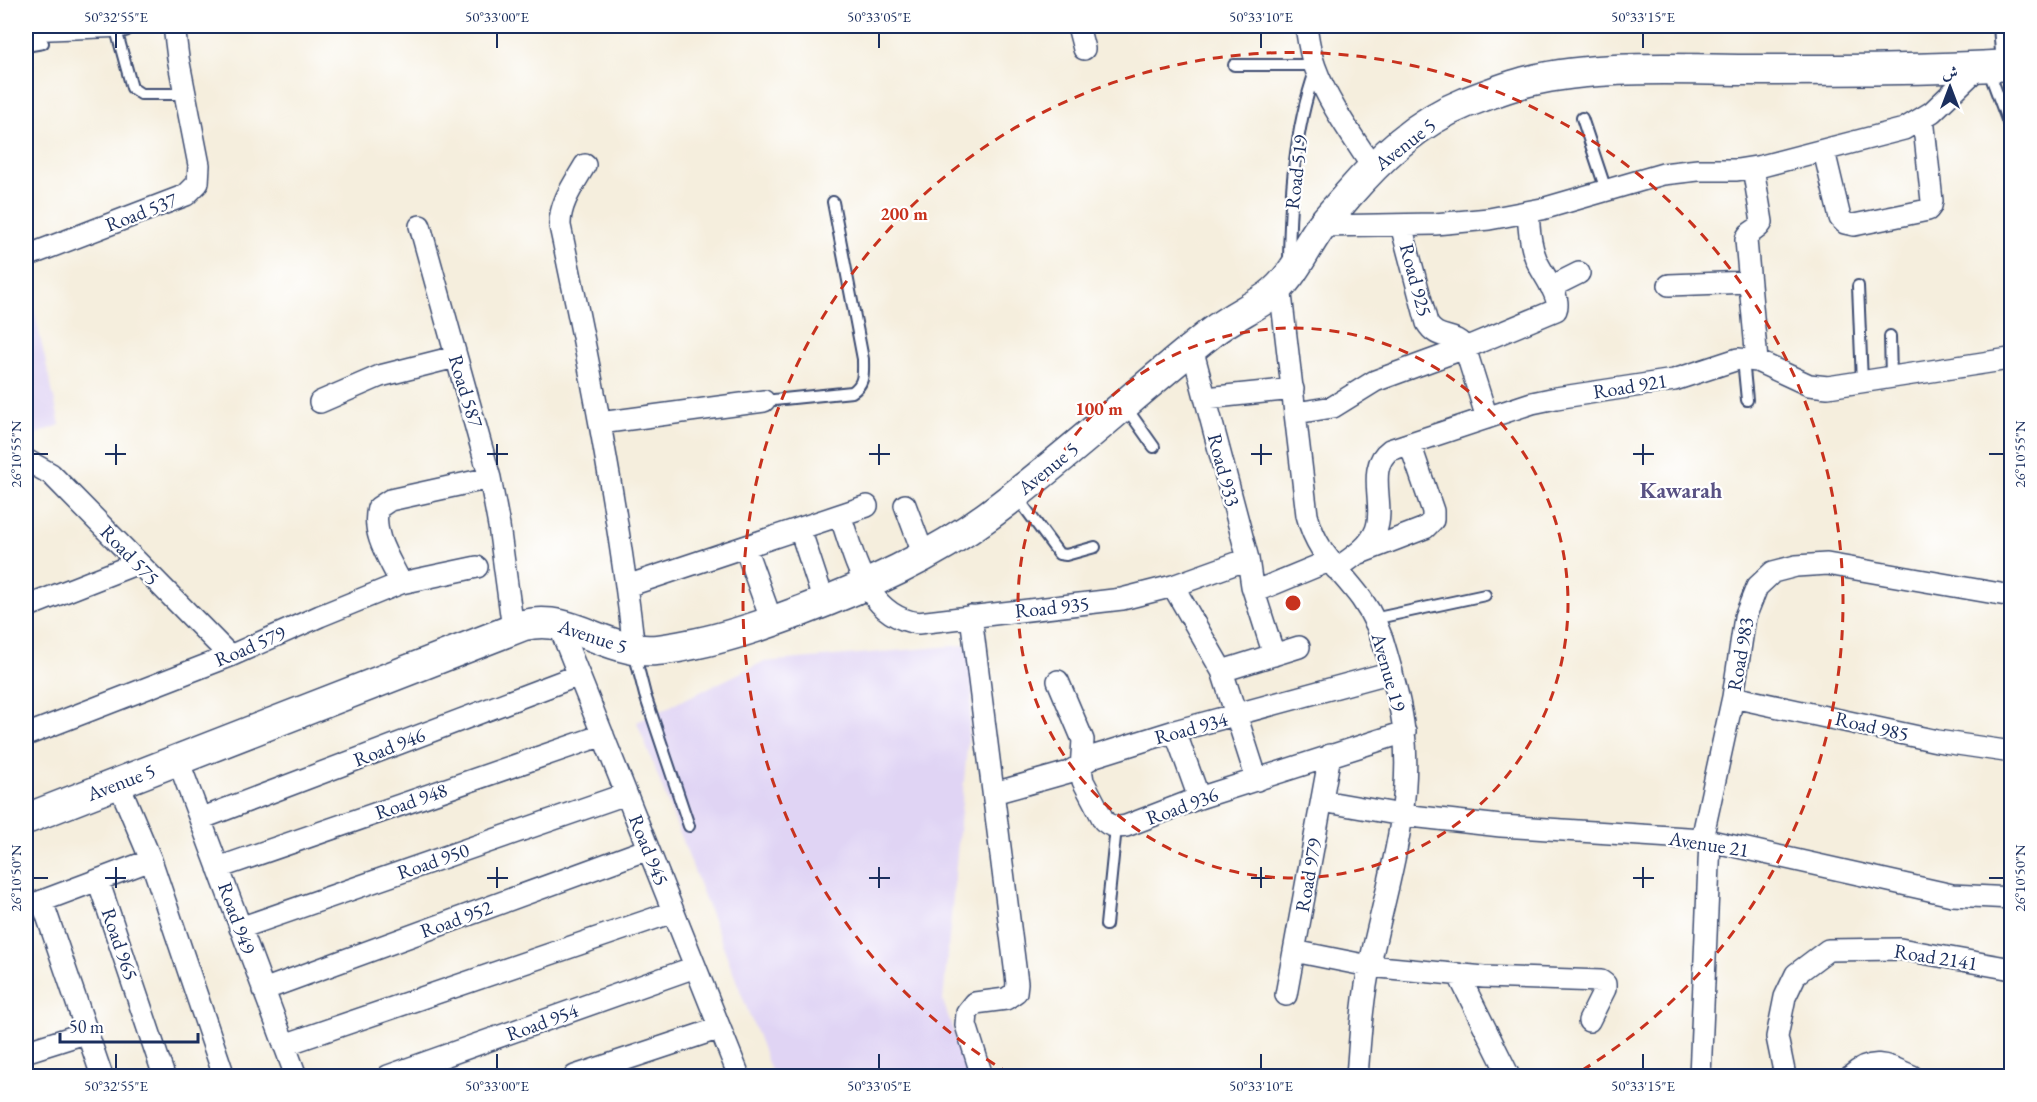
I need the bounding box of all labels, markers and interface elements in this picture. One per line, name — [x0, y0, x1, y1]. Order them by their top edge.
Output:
text: 50°32'55"E — [84, 7, 149, 26]
text: 50°33'00"E — [465, 7, 530, 26]
text: 50°33'05"E — [847, 7, 912, 26]
text: 50°33'10"E — [1229, 7, 1294, 26]
text: 50°33'15"E — [1611, 7, 1676, 26]
north arrow — [1920, 57, 1980, 117]
text: ش — [1942, 62, 1958, 83]
street label: Avenue 5 — [1368, 112, 1441, 177]
street label: Road 519 — [1279, 133, 1314, 211]
street label: Road 537 — [101, 186, 181, 238]
text: 200 m — [880, 202, 928, 225]
street label: Road 925 — [1394, 241, 1438, 319]
street label: Road 587 — [443, 351, 489, 431]
street label: Road 921 — [1591, 367, 1669, 405]
text: 100 m — [1075, 397, 1123, 420]
text: 26°10'55"N — [6, 420, 25, 488]
text: 26°10'55"N — [2010, 420, 2029, 488]
street label: Road 933 — [1202, 431, 1246, 509]
street label: Avenue 5 — [1011, 436, 1084, 501]
district label: Kawarah — [1640, 476, 1722, 505]
street label: Road 575 — [95, 519, 165, 591]
street label: Road 935 — [1014, 590, 1090, 624]
centre of rings — [1283, 593, 1303, 613]
street label: Avenue 5 — [554, 612, 631, 659]
street label: Road 983 — [1721, 615, 1759, 693]
street label: Road 579 — [211, 619, 290, 673]
street label: Avenue 19 — [1365, 629, 1413, 715]
street label: Road 985 — [1833, 705, 1911, 747]
street label: Road 934 — [1152, 706, 1231, 750]
street label: Road 946 — [349, 721, 429, 773]
street label: Avenue 5 — [82, 757, 159, 807]
street label: Road 948 — [371, 777, 451, 825]
street label: Road 936 — [1142, 781, 1222, 831]
street label: Road 945 — [623, 811, 675, 889]
street label: Avenue 21 — [1666, 825, 1751, 863]
street label: Road 950 — [393, 836, 473, 885]
street label: Road 979 — [1289, 836, 1327, 914]
text: 26°10'50"N — [6, 844, 25, 912]
text: 26°10'50"N — [2010, 844, 2029, 912]
street label: Road 949 — [212, 878, 262, 958]
street label: Road 952 — [416, 894, 496, 944]
street label: Road 965 — [96, 904, 144, 984]
street label: Road 2141 — [1892, 938, 1980, 976]
street label: Road 954 — [502, 997, 582, 1047]
scale bar — [60, 1006, 198, 1044]
text: 50 m — [69, 1015, 104, 1038]
text: 50°32'55"E — [84, 1076, 149, 1095]
text: 50°33'00"E — [465, 1076, 530, 1095]
text: 50°33'05"E — [847, 1076, 912, 1095]
text: 50°33'10"E — [1229, 1076, 1294, 1095]
text: 50°33'15"E — [1611, 1076, 1676, 1095]

